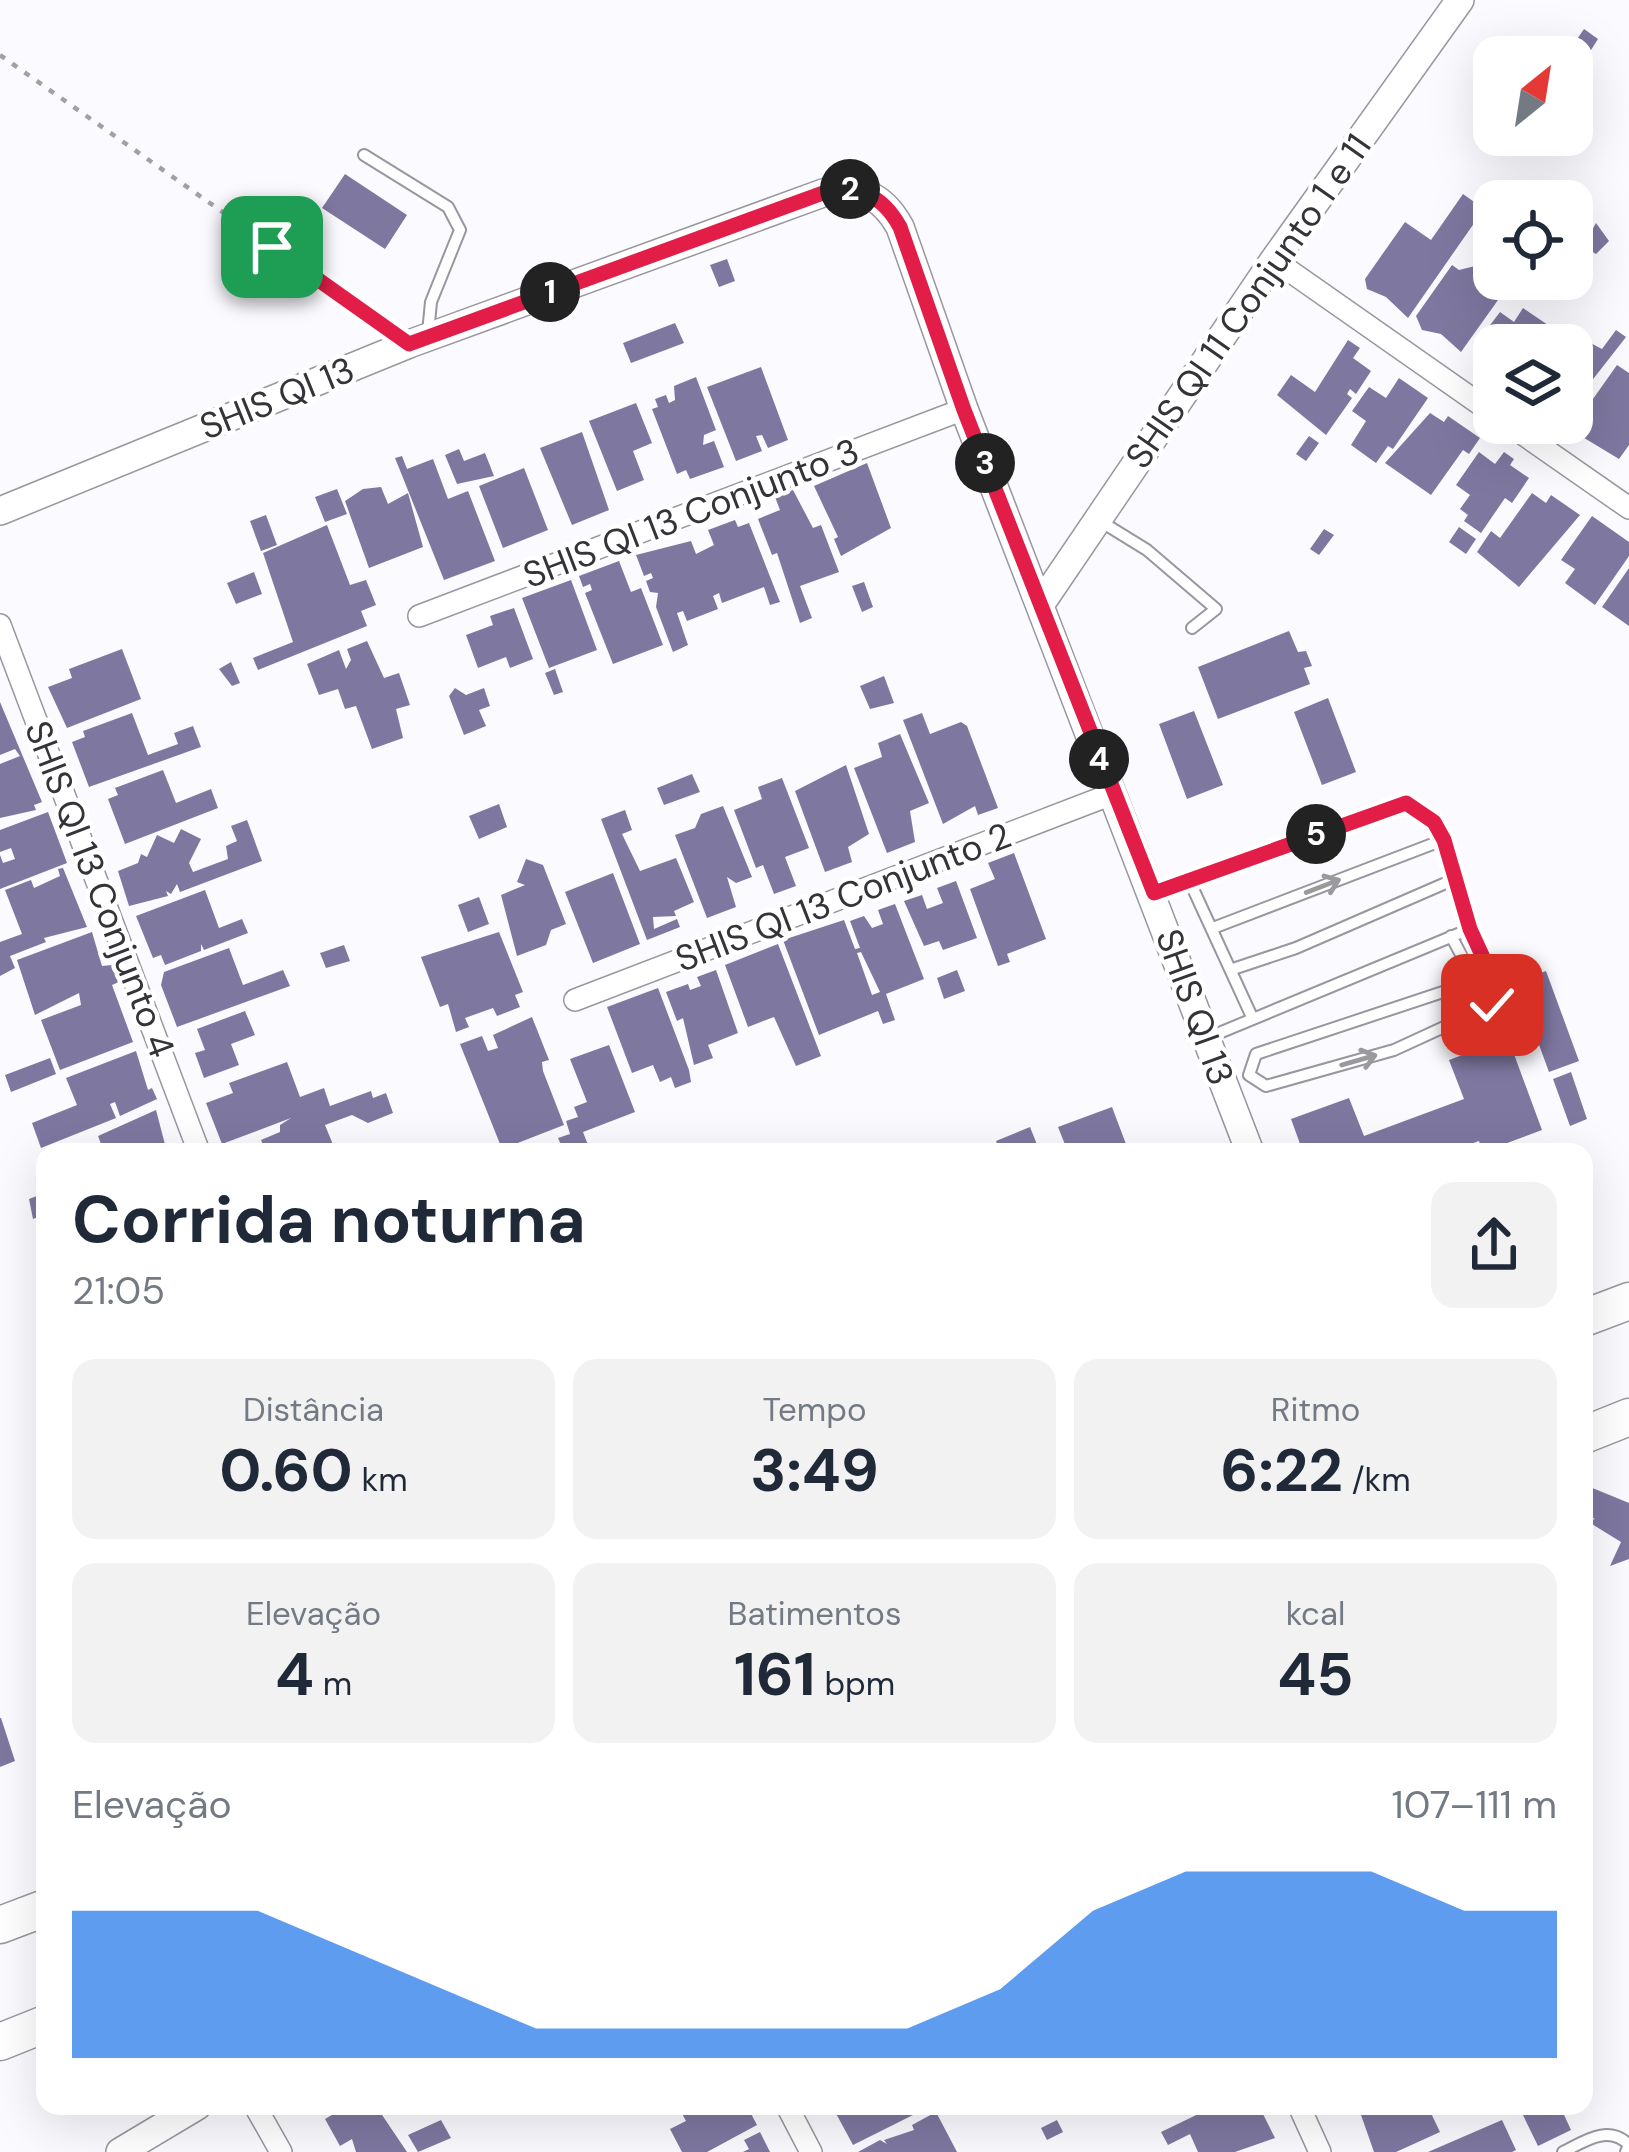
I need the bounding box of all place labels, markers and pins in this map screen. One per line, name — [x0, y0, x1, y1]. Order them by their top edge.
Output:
pin: 2 — [820, 159, 880, 219]
pin — [221, 196, 323, 298]
pin: 1 — [520, 262, 580, 322]
pin: 3 — [955, 433, 1015, 493]
pin: 4 — [1069, 729, 1129, 789]
pin: 5 — [1286, 804, 1346, 864]
pin — [1441, 954, 1543, 1056]

